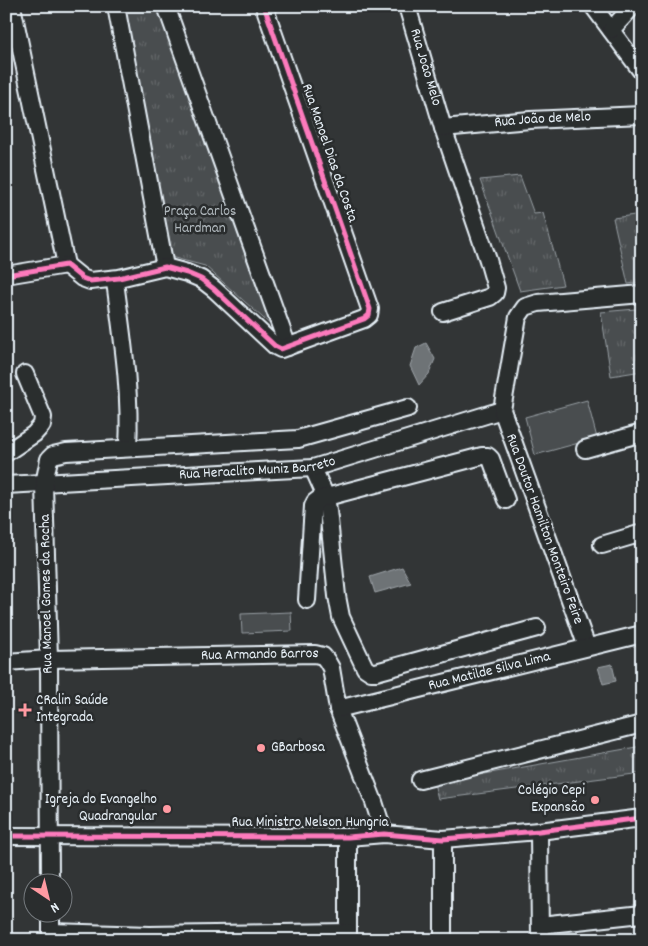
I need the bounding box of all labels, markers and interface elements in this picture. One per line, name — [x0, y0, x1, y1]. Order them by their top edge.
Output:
street label: Rua João Melo — [403, 26, 447, 109]
street label: Rua Manoel Dias da Costa — [295, 81, 363, 226]
street label: Rua João de Melo — [493, 106, 592, 134]
park label: Praça Carlos Hardman — [164, 201, 236, 240]
street label: Rua Doutor Hamilton Monteiro Feire — [499, 431, 589, 628]
street label: Rua Heraclito Muniz Barreto — [178, 451, 339, 486]
street label: Rua Manoel Gomes da Rocha — [35, 513, 59, 674]
street label: Rua Armando Barros — [201, 643, 321, 667]
street label: Rua Matilde Silva Lima — [426, 646, 554, 697]
place label: CRalin Saúde Integrada — [36, 690, 109, 729]
marker: CRalin Saúde Integrada — [18, 703, 32, 717]
place label: GBarbosa — [271, 737, 326, 759]
marker: GBarbosa — [255, 742, 267, 754]
place label: Colégio Cepi Expansão — [518, 780, 585, 819]
place label: Igreja do Evangelho Quadrangular — [45, 789, 157, 828]
marker: Colégio Cepi Expansão — [589, 794, 601, 806]
marker: Igreja do Evangelho Quadrangular — [161, 803, 173, 815]
street label: Rua Ministro Nelson Hungria — [232, 812, 389, 834]
north arrow — [22, 874, 72, 924]
text: N — [46, 897, 63, 917]

